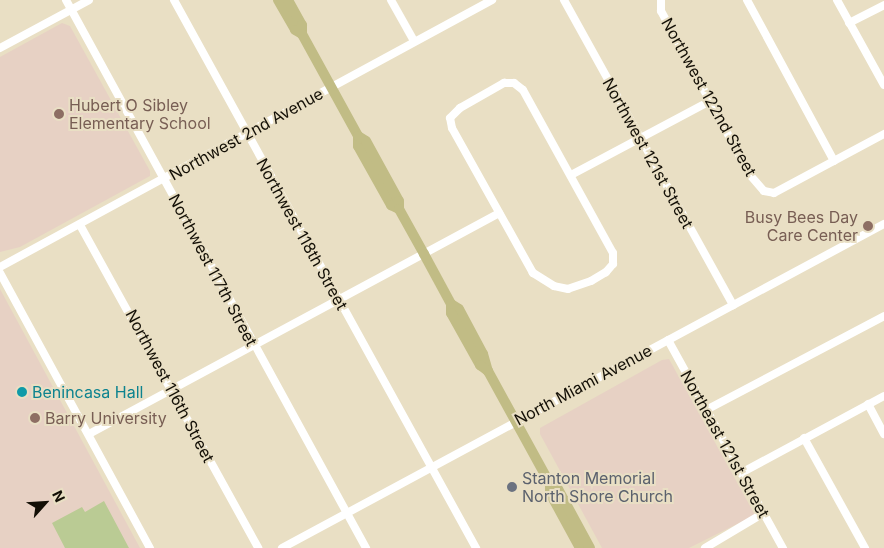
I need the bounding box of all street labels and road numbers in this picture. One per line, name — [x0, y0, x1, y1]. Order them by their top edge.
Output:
street label: Northwest 122nd Street — [657, 15, 761, 179]
street label: Northwest 121st Street — [599, 74, 697, 232]
street label: Northwest 2nd Avenue — [166, 84, 326, 184]
street label: Northwest 118th Street — [252, 155, 352, 313]
street label: Northwest 117th Street — [165, 191, 261, 349]
street label: Northwest 116th Street — [122, 306, 218, 466]
street label: North Miami Avenue — [511, 341, 655, 429]
street label: Northeast 121st Street — [677, 367, 773, 521]

